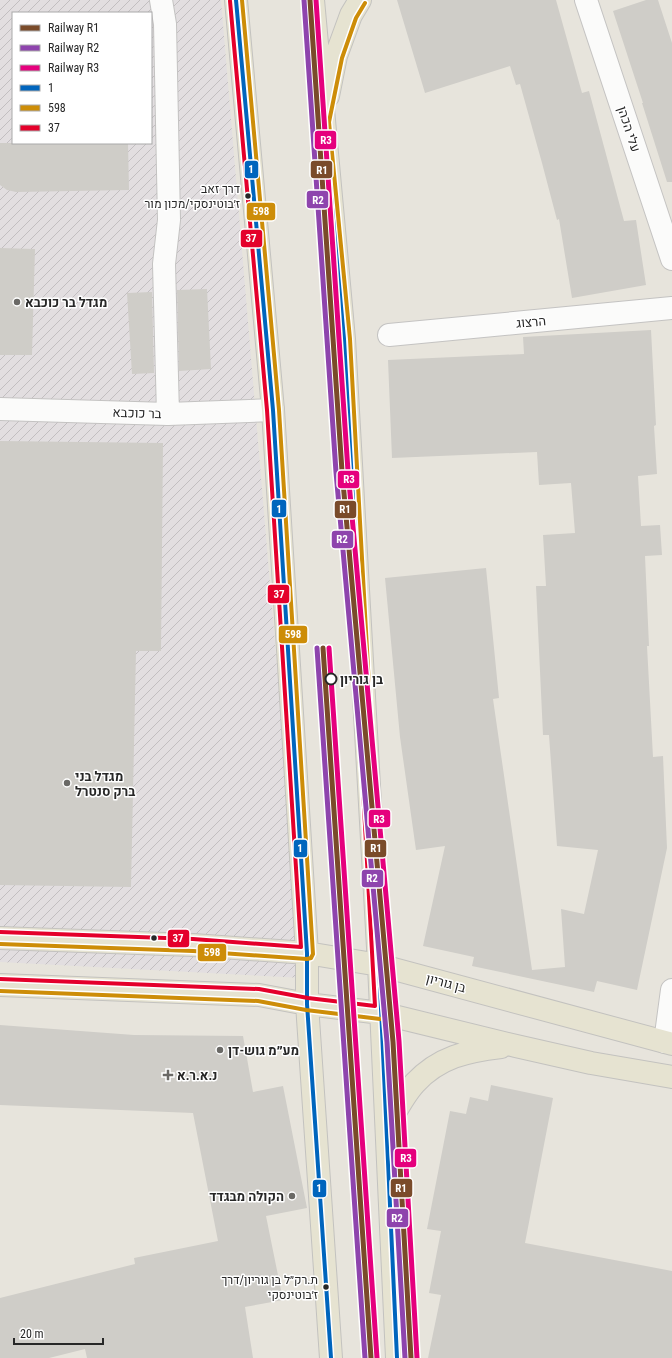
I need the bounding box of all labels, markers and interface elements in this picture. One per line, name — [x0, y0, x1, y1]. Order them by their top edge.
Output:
legend — [12, 12, 152, 144]
text: Railway R1 — [48, 21, 99, 35]
text: Railway R2 — [48, 41, 99, 55]
text: Railway R3 — [48, 61, 99, 75]
text: 1 — [48, 81, 54, 95]
text: 598 — [48, 101, 66, 115]
street label: עלי הכהן — [615, 104, 643, 154]
text: 37 — [48, 121, 60, 135]
line badge: R3 — [314, 130, 337, 150]
text: R3 — [320, 134, 332, 147]
line badge: 1 — [244, 160, 259, 179]
line badge: R1 — [310, 160, 333, 179]
text: 1 — [248, 163, 254, 176]
text: R1 — [316, 164, 328, 177]
place label: דרך זאב ז׳בוטינסקי/מכון מור — [144, 182, 240, 211]
line badge: R2 — [306, 190, 329, 209]
marker: דרך זאב ז׳בוטינסקי/מכון מור — [243, 191, 253, 201]
text: R2 — [312, 194, 324, 207]
line badge: 598 — [246, 202, 276, 221]
text: 598 — [253, 205, 270, 218]
line badge: 37 — [240, 229, 263, 248]
text: 37 — [245, 232, 257, 245]
place label: מגדל בר כוכבא — [25, 295, 107, 310]
marker: מגדל בר כוכבא — [12, 297, 22, 307]
street label: הרצוג — [515, 313, 547, 331]
street label: בר כוכבא — [112, 405, 162, 421]
line badge: R3 — [337, 470, 360, 489]
text: R3 — [343, 473, 355, 486]
line badge: 1 — [271, 499, 287, 518]
line badge: R1 — [334, 500, 357, 519]
text: 1 — [276, 503, 282, 516]
text: R1 — [339, 503, 351, 516]
line badge: R2 — [331, 530, 354, 549]
text: R2 — [336, 533, 348, 546]
line badge: 37 — [267, 584, 290, 604]
text: 37 — [273, 588, 285, 601]
line badge: 598 — [278, 625, 308, 644]
text: 598 — [285, 628, 302, 641]
marker: בן גוריון — [324, 672, 338, 686]
place label: בן גוריון — [340, 672, 383, 687]
place label: מגדל בני ברק סנטרל — [75, 769, 135, 799]
marker: מגדל בני ברק סנטרל — [62, 778, 72, 788]
line badge: R3 — [368, 809, 391, 828]
text: R3 — [373, 813, 385, 826]
line badge: 1 — [293, 839, 308, 858]
line badge: R1 — [364, 839, 387, 858]
text: 1 — [297, 842, 303, 855]
text: R1 — [370, 842, 382, 855]
line badge: R2 — [361, 869, 384, 888]
text: R2 — [366, 872, 378, 885]
line badge: 37 — [167, 929, 190, 948]
text: 37 — [172, 932, 184, 945]
unlabelled marker — [149, 933, 159, 943]
line badge: 598 — [197, 943, 227, 962]
text: 598 — [204, 946, 221, 959]
street label: בן גוריון — [425, 971, 468, 995]
place label: מע״מ גוש-דן — [228, 1043, 299, 1058]
marker: מע״מ גוש-דן — [215, 1045, 225, 1055]
place label: נ.א.ר.א — [177, 1068, 217, 1083]
marker: נ.א.ר.א — [162, 1069, 174, 1081]
line badge: R3 — [394, 1148, 417, 1168]
text: R3 — [400, 1152, 412, 1165]
line badge: R1 — [390, 1178, 413, 1198]
line badge: 1 — [312, 1179, 327, 1198]
text: 1 — [316, 1182, 322, 1195]
text: R1 — [395, 1182, 407, 1195]
place label: הקולה מבגדד — [209, 1189, 284, 1204]
marker: הקולה מבגדד — [287, 1191, 297, 1201]
line badge: R2 — [386, 1208, 409, 1228]
text: R2 — [391, 1212, 403, 1225]
place label: ת.רק״ל בן גוריון/דרך ז׳בוטינסקי — [221, 1273, 318, 1302]
marker: ת.רק״ל בן גוריון/דרך ז׳בוטינסקי — [321, 1282, 331, 1292]
scale bar — [14, 1320, 103, 1346]
text: 20 m — [20, 1327, 44, 1341]

